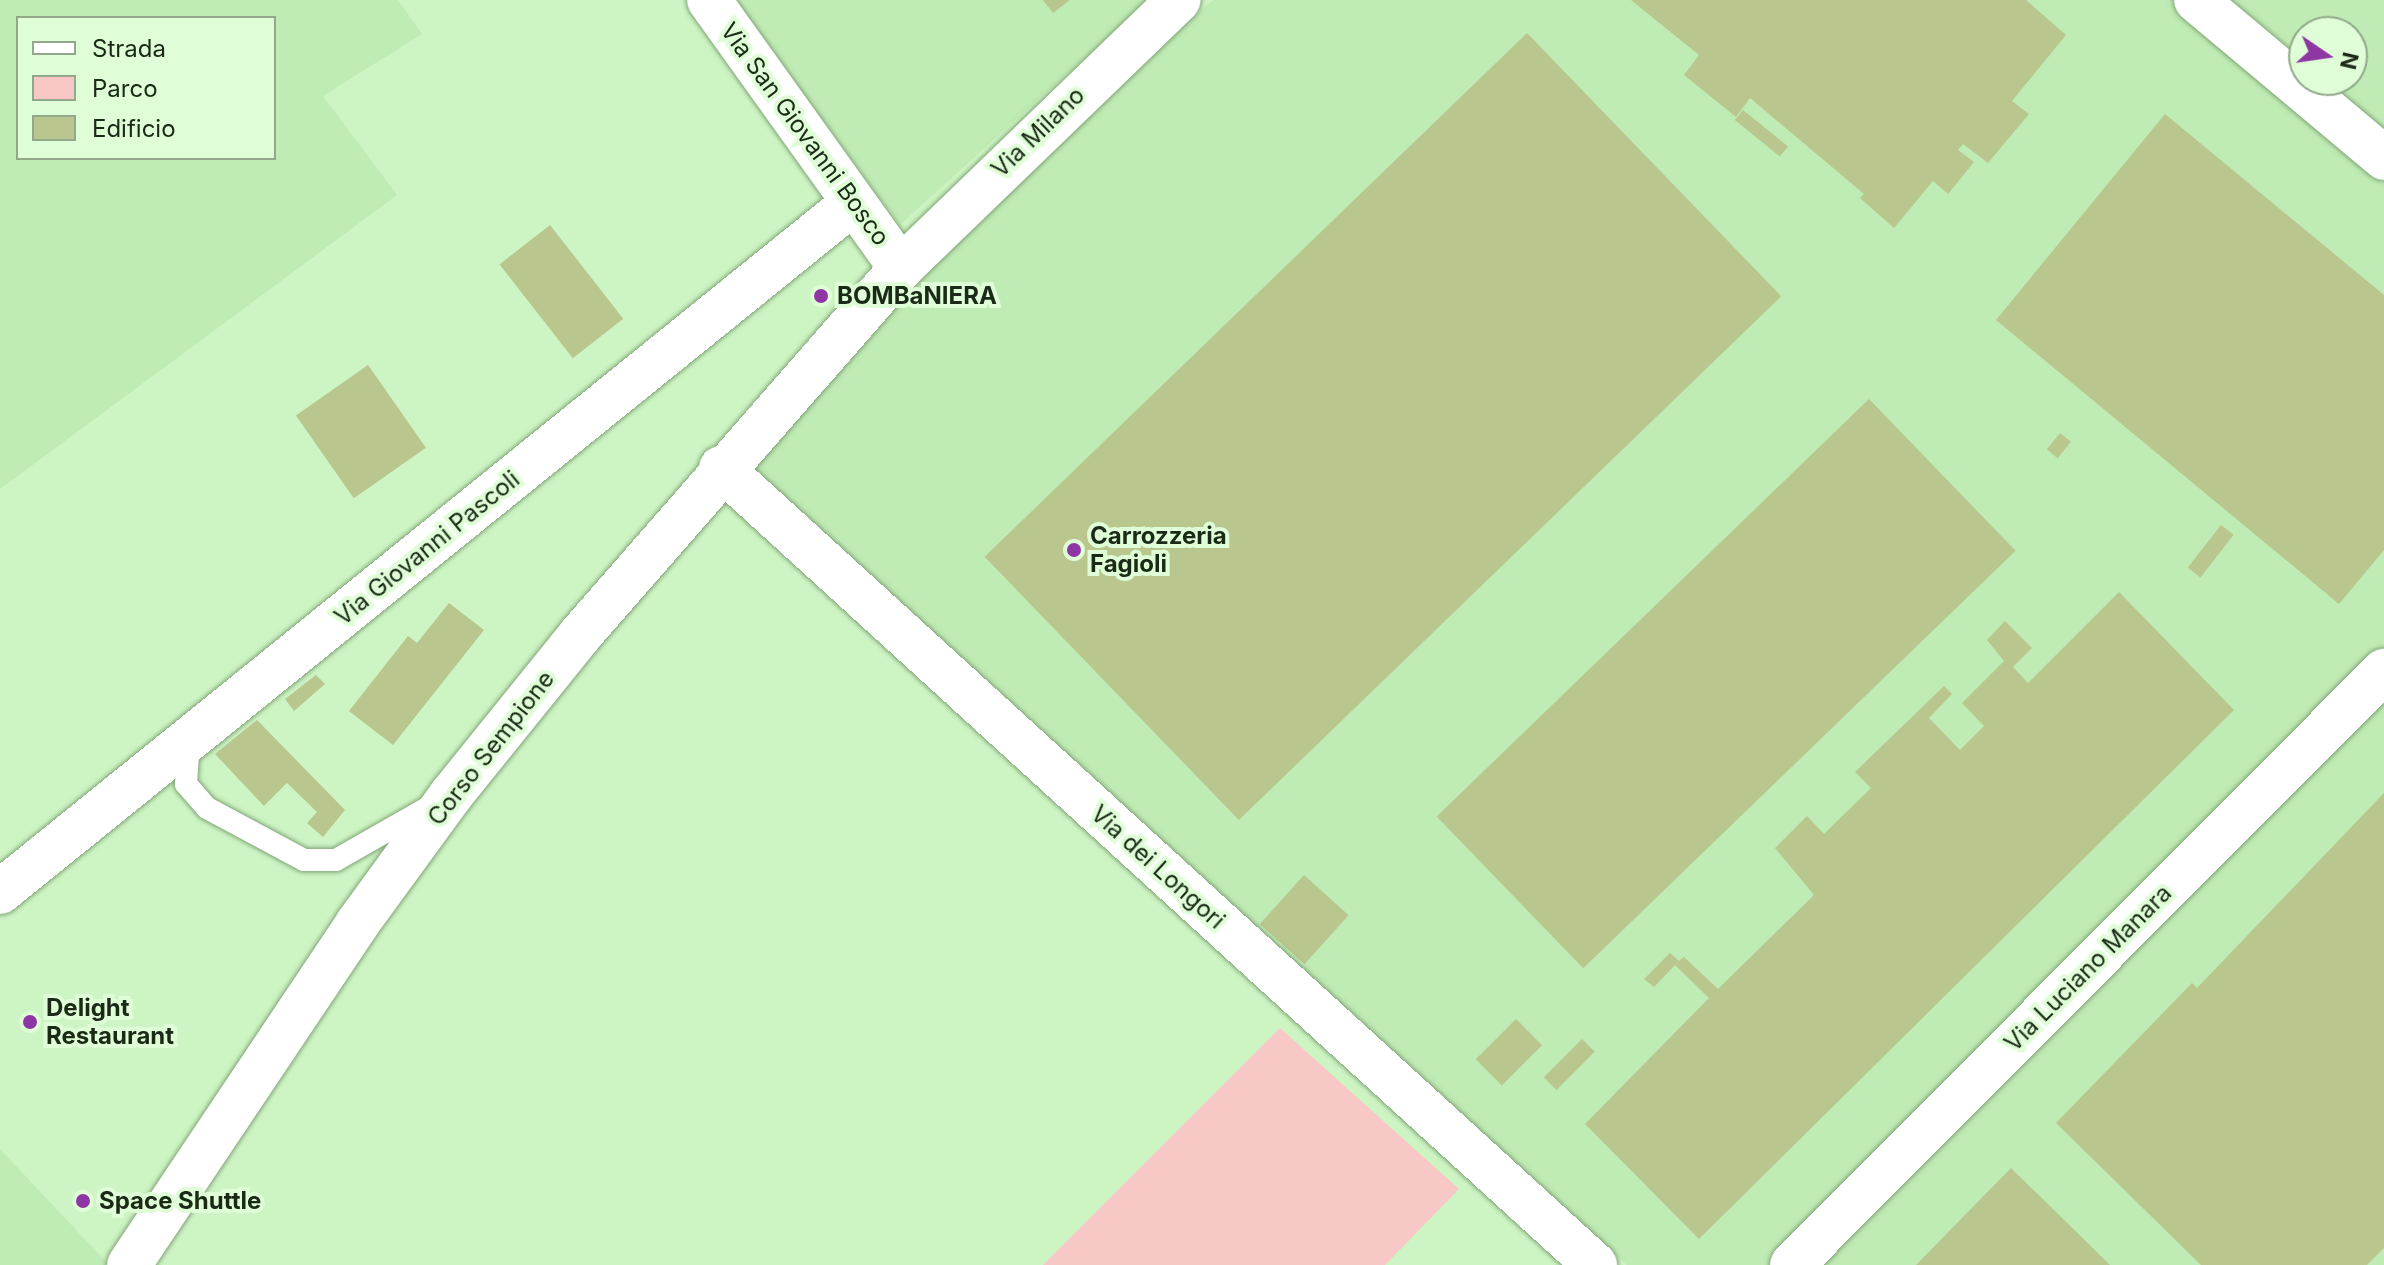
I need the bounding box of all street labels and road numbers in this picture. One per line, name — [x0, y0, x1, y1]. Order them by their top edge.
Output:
street label: Via San Giovanni Bosco — [714, 17, 896, 251]
street label: Via Milano — [986, 81, 1090, 183]
street label: Via Giovanni Pascoli — [329, 465, 525, 631]
street label: Corso Sempione — [422, 665, 560, 831]
street label: Via dei Longori — [1085, 799, 1231, 935]
street label: Via Luciano Manara — [1999, 879, 2177, 1057]

